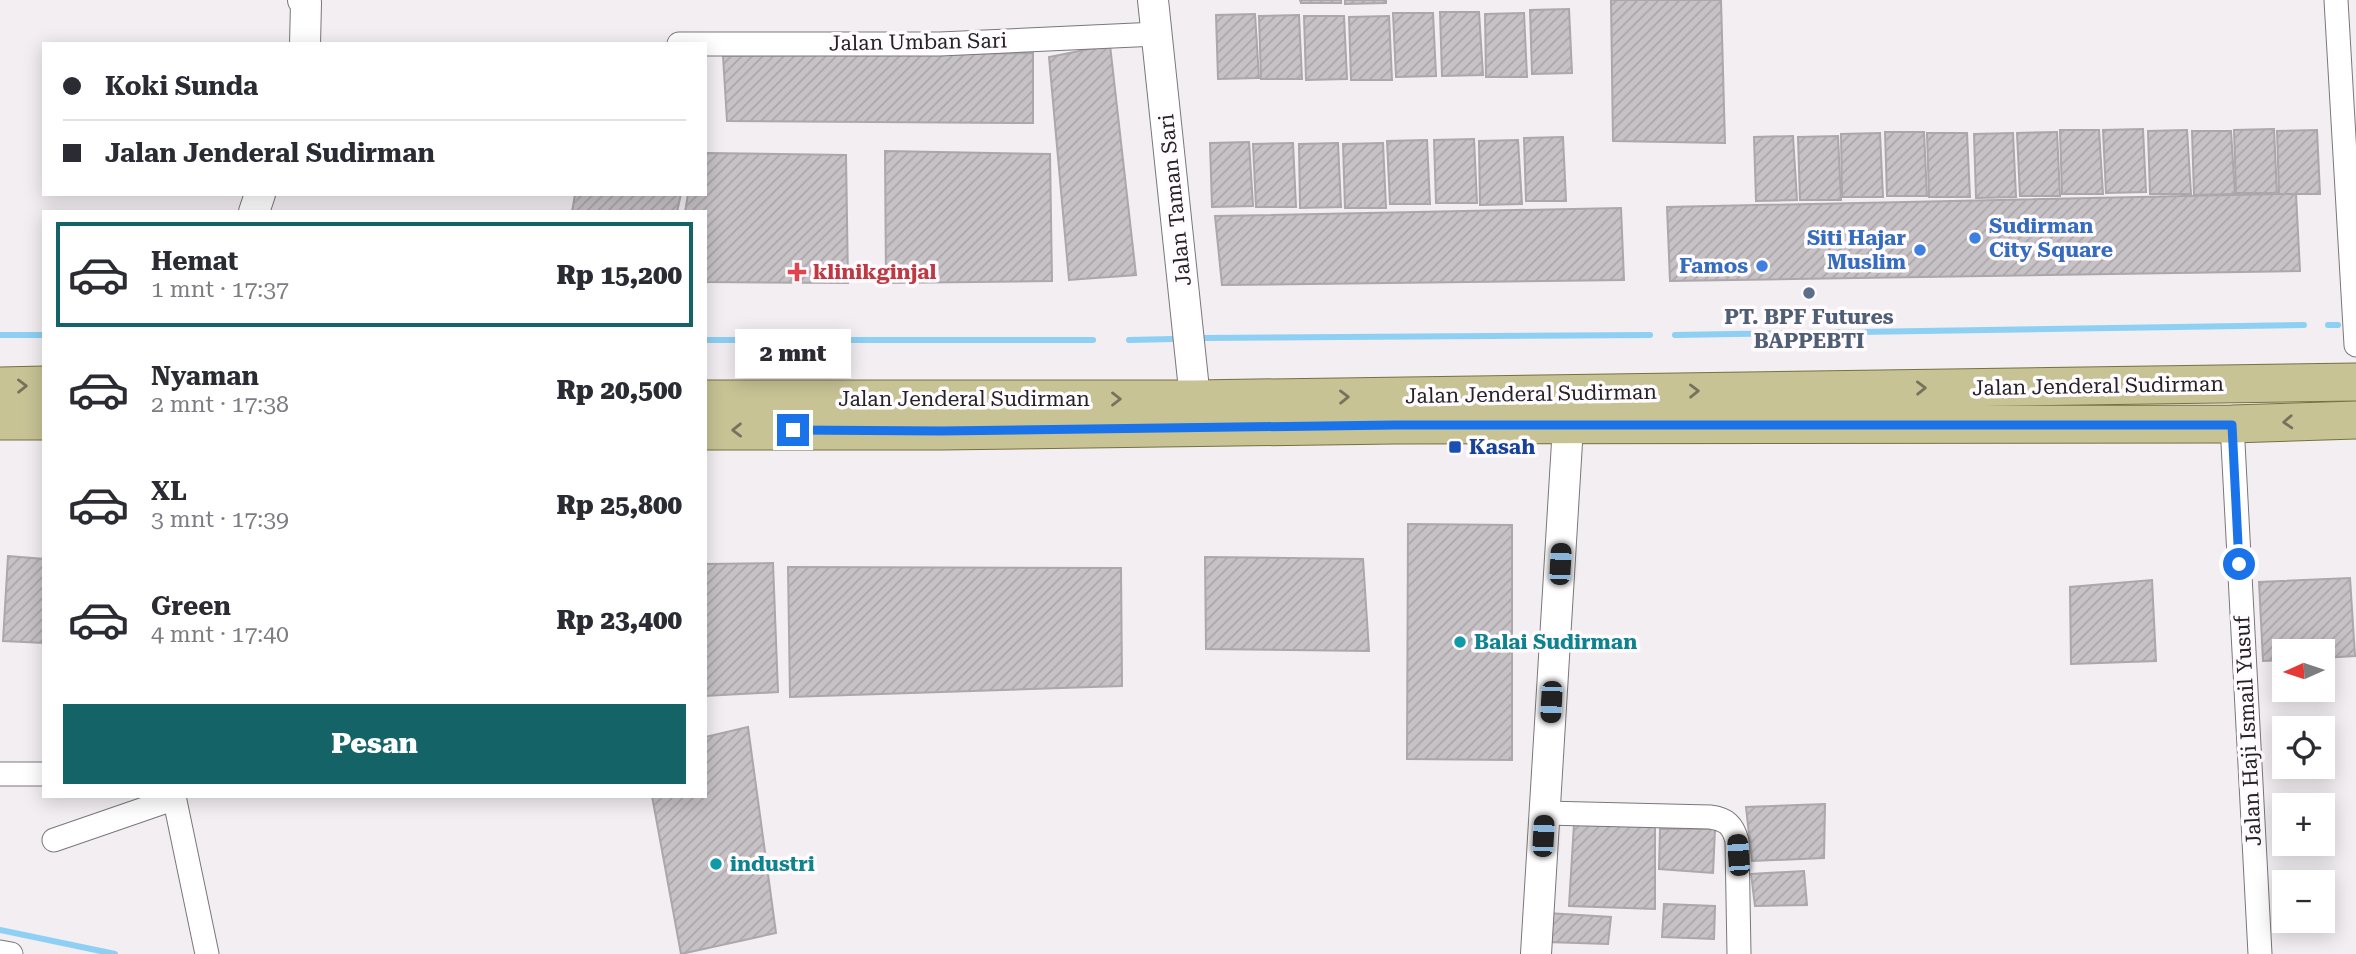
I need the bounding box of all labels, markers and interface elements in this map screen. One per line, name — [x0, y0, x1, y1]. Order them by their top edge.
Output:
street label: Jalan Umban Sari — [829, 28, 1008, 56]
text: Koki Sunda — [105, 71, 258, 101]
street label: Jalan Taman Sari — [1154, 113, 1196, 287]
text: Jalan Jenderal Sudirman — [105, 138, 435, 168]
place label: Sudirman City Square — [1989, 214, 2113, 262]
place label: Siti Hajar Muslim — [1807, 226, 1906, 274]
marker: Sudirman City Square — [1967, 230, 1983, 246]
marker: Siti Hajar Muslim — [1912, 242, 1928, 258]
icon: car — [67, 243, 130, 306]
text: Hemat — [151, 246, 238, 276]
place label: Famos — [1679, 254, 1748, 278]
marker: Famos — [1754, 258, 1770, 274]
text: Rp 15,200 — [556, 260, 682, 290]
place label: klinikginjal — [813, 260, 937, 284]
marker: klinikginjal — [787, 262, 807, 282]
text: 1 mnt · 17:37 — [151, 276, 289, 303]
marker: PT. BPF Futures BAPPEBTI — [1801, 285, 1817, 301]
place label: PT. BPF Futures BAPPEBTI — [1724, 305, 1894, 353]
callout: 2 mnt — [735, 328, 851, 378]
text: 2 mnt — [760, 340, 826, 367]
icon: car — [67, 358, 130, 421]
text: Nyaman — [151, 361, 259, 391]
street label: Jalan Jenderal Sudirman — [1972, 372, 2225, 400]
text: Rp 20,500 — [556, 375, 682, 405]
one-way arrow — [17, 378, 28, 393]
street label: Jalan Jenderal Sudirman — [1405, 380, 1658, 408]
one-way arrow — [1917, 380, 1927, 396]
one-way arrow — [1689, 383, 1700, 399]
street label: Jalan Jenderal Sudirman — [838, 387, 1090, 411]
one-way arrow — [1339, 389, 1350, 405]
text: 2 mnt · 17:38 — [151, 391, 289, 418]
one-way arrow — [1112, 391, 1122, 407]
route end — [777, 414, 809, 446]
one-way arrow — [2282, 415, 2293, 430]
one-way arrow — [732, 422, 742, 438]
place label: Kasah — [1469, 435, 1535, 459]
marker: Kasah — [1447, 439, 1463, 455]
icon: car — [67, 473, 130, 536]
text: XL — [151, 476, 187, 506]
text: Rp 25,800 — [556, 490, 682, 520]
text: 3 mnt · 17:39 — [151, 506, 289, 533]
car — [1549, 542, 1572, 586]
route start — [2223, 548, 2255, 580]
icon: car — [67, 588, 130, 651]
text: Green — [151, 591, 231, 621]
text: Rp 23,400 — [556, 605, 682, 635]
street label: Jalan Haji Ismail Yusuf — [2230, 614, 2266, 847]
text: 4 mnt · 17:40 — [151, 621, 289, 648]
place label: Balai Sudirman — [1474, 630, 1637, 654]
marker: Balai Sudirman — [1452, 634, 1468, 650]
north arrow — [2272, 639, 2334, 702]
map controls — [2272, 639, 2335, 933]
car — [1540, 680, 1563, 724]
button: Pesan — [63, 704, 686, 784]
button: locate — [2272, 716, 2335, 779]
button: + — [2272, 793, 2335, 856]
car — [1532, 814, 1555, 858]
car — [1727, 833, 1750, 877]
place label: industri — [730, 852, 815, 876]
marker: industri — [708, 856, 724, 872]
button: − — [2272, 870, 2335, 933]

